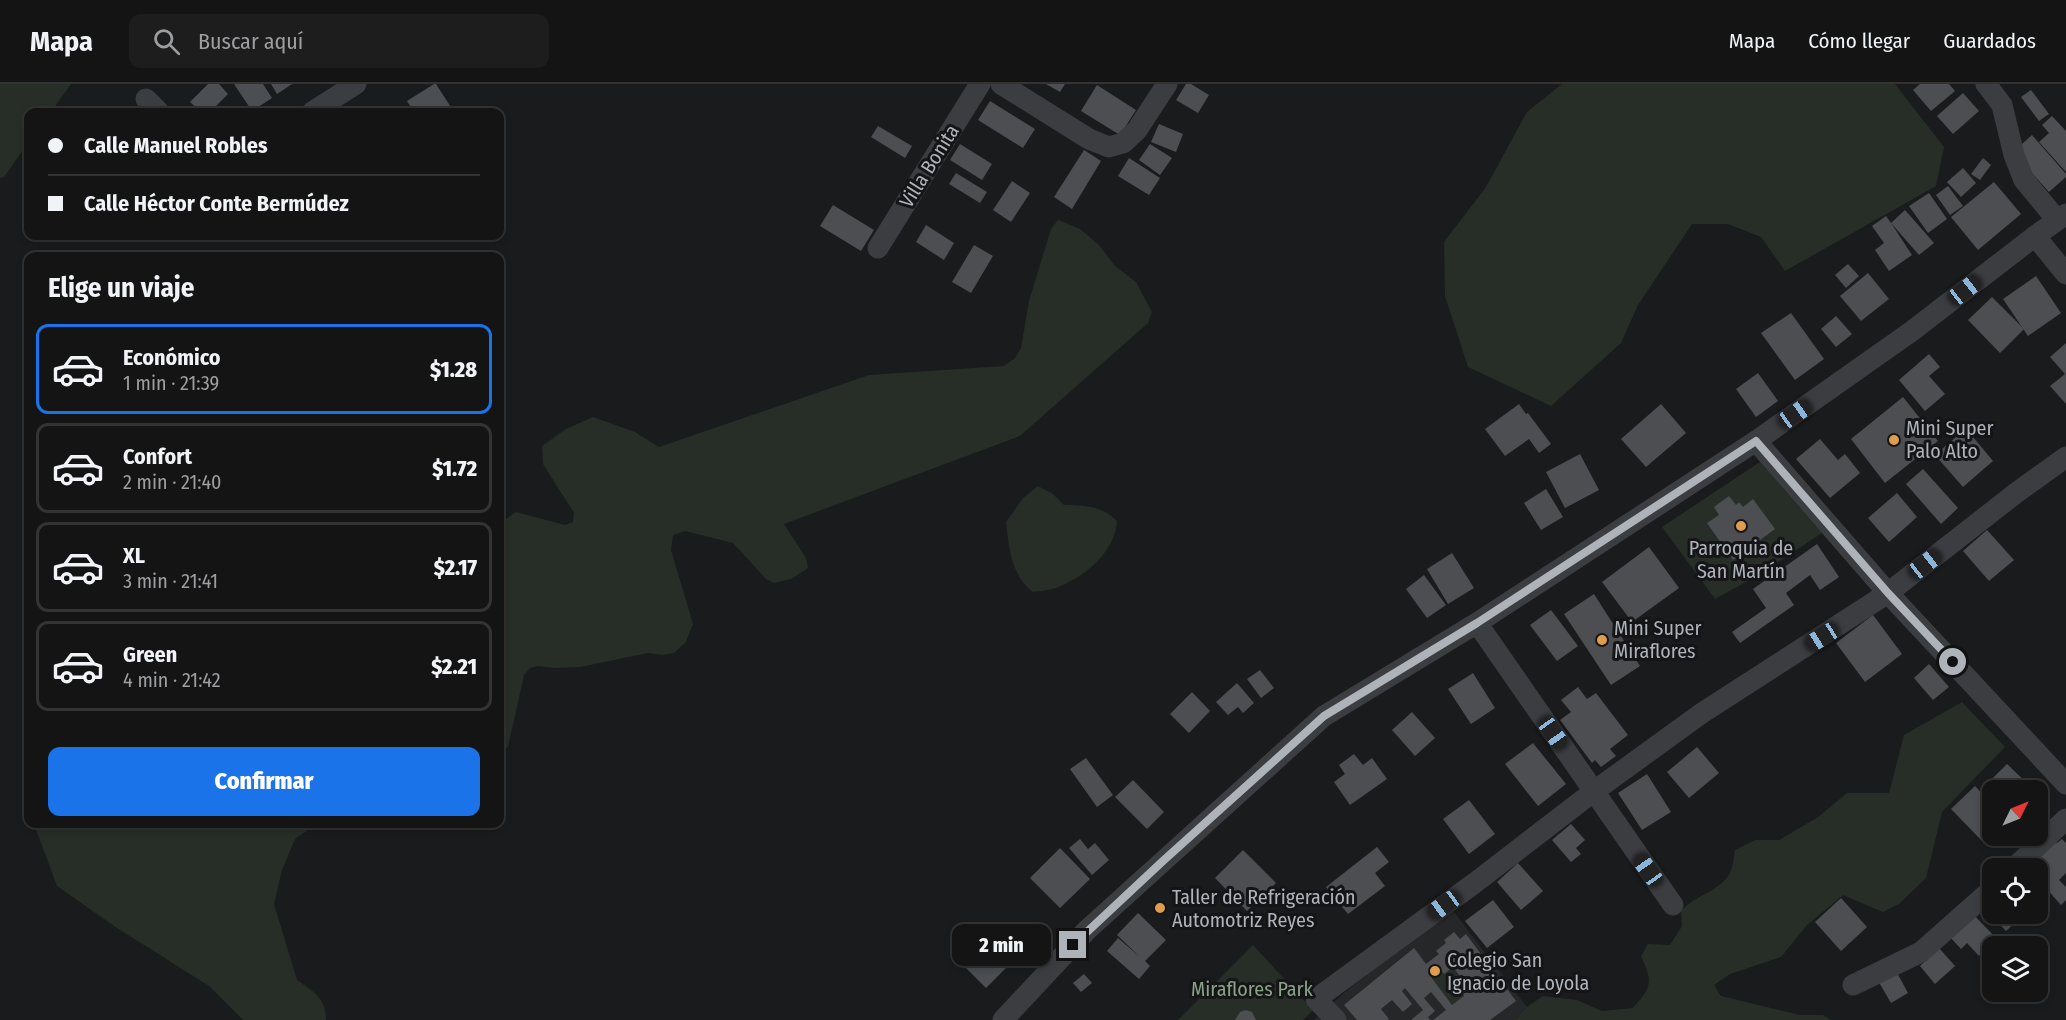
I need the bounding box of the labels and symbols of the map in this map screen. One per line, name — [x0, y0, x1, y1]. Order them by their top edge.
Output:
street label: Villa Bonita — [894, 120, 964, 212]
car — [1945, 272, 1985, 308]
car — [1775, 396, 1815, 432]
place label: Mini Super Palo Alto — [1906, 416, 1993, 463]
marker: Mini Super Palo Alto — [1887, 433, 1901, 447]
marker: Parroquia de San Martín — [1734, 519, 1748, 533]
place label: Parroquia de San Martín — [1689, 536, 1793, 583]
car — [1905, 546, 1945, 582]
place label: Mini Super Miraflores — [1614, 616, 1701, 663]
car — [1802, 620, 1842, 654]
marker: Mini Super Miraflores — [1595, 633, 1609, 647]
route start — [1939, 648, 1966, 675]
car — [1535, 713, 1571, 753]
north arrow — [1982, 780, 2048, 846]
car — [1630, 850, 1666, 890]
place label: Taller de Refrigeración Automotriz Reyes — [1172, 885, 1356, 932]
car — [1424, 887, 1464, 923]
marker: Taller de Refrigeración Automotriz Reyes — [1153, 901, 1167, 915]
callout: 2 min — [953, 924, 1052, 966]
route end — [1059, 931, 1086, 958]
place label: Colegio San Ignacio de Loyola — [1447, 948, 1589, 995]
marker: Colegio San Ignacio de Loyola — [1428, 964, 1442, 978]
park label: Miraflores Park — [1191, 977, 1314, 1001]

